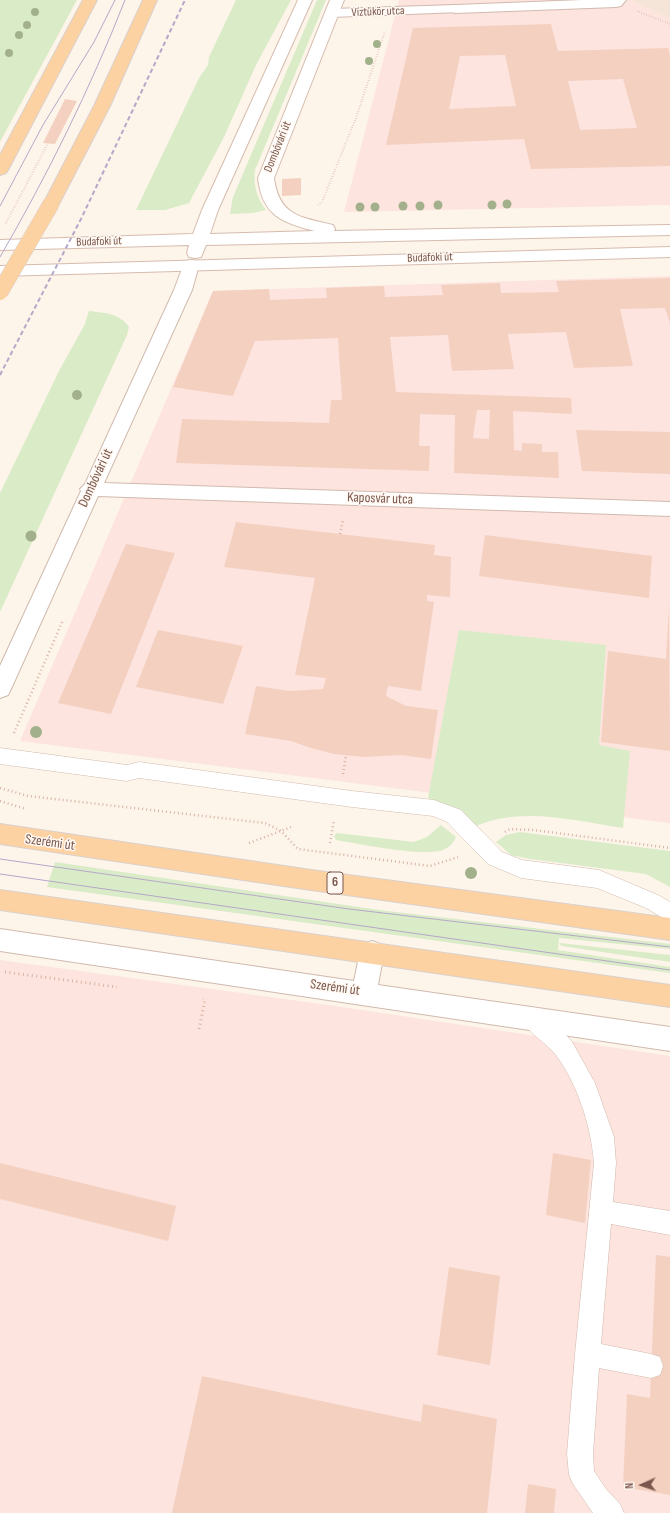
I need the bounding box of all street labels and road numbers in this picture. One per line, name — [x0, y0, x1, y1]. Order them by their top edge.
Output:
street label: Víztükör utca — [351, 4, 405, 20]
street label: Dombóvári út — [261, 119, 295, 175]
street label: Budafoki út — [76, 234, 122, 250]
street label: Budafoki út — [407, 250, 453, 266]
street label: Dombóvári út — [75, 446, 117, 510]
street label: Kaposvár utca — [347, 489, 413, 509]
street label: Szerémi út — [24, 831, 76, 855]
road number: 6 — [327, 872, 343, 894]
street label: Szerémi út — [309, 976, 361, 1000]

